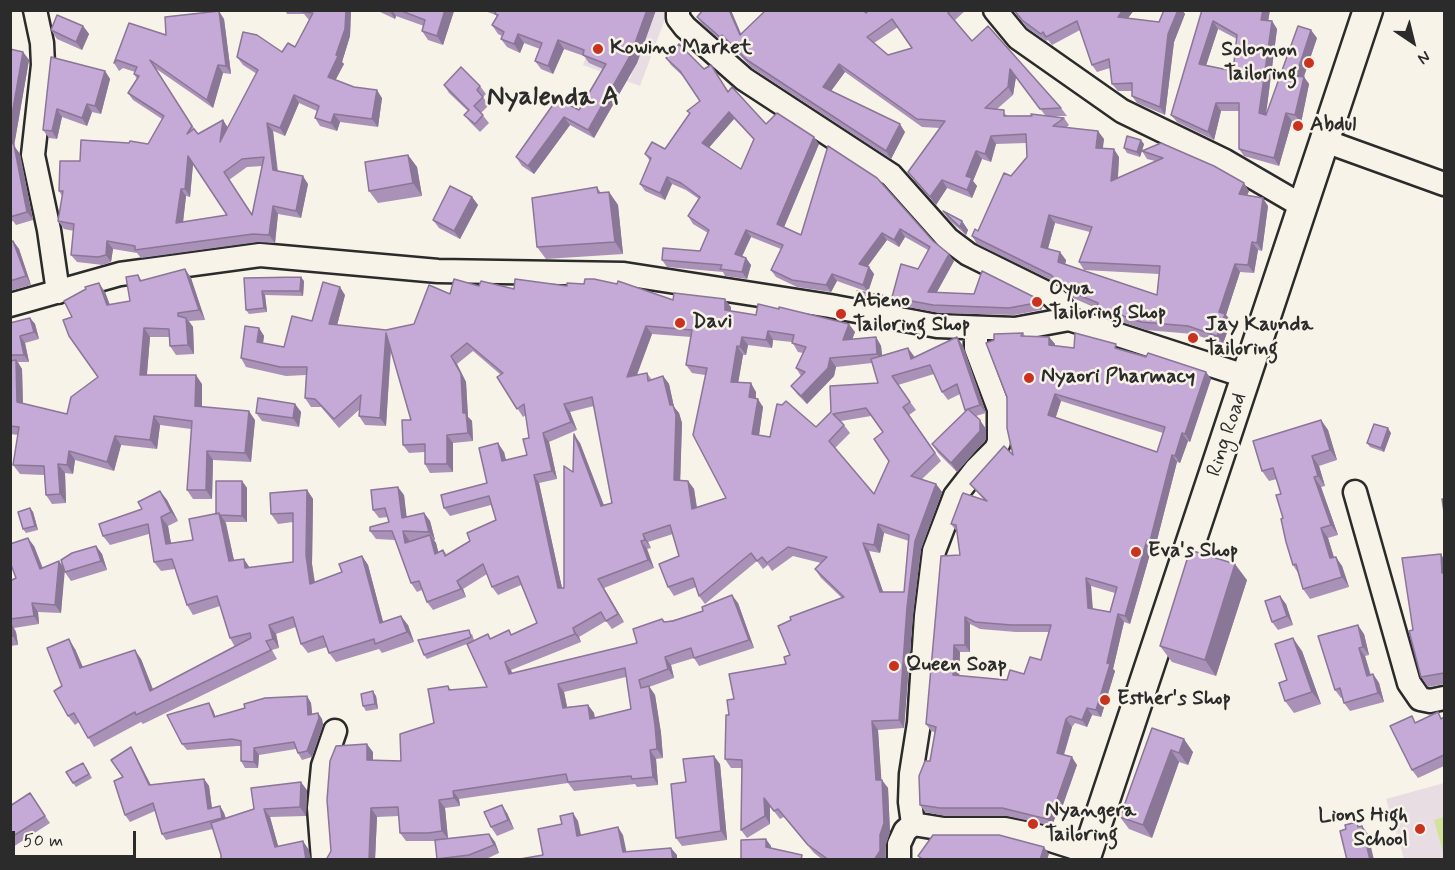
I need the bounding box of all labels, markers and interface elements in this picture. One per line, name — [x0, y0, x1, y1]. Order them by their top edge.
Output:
north arrow — [1383, 12, 1443, 72]
place label: Kowino Market — [610, 36, 752, 62]
place label: Solomon Tailoring — [1221, 38, 1297, 88]
marker: Kowino Market — [591, 42, 605, 56]
text: N — [1413, 45, 1434, 69]
marker: Solomon Tailoring — [1302, 56, 1316, 70]
district label: Nyalenda A — [487, 82, 619, 114]
place label: Abdul — [1310, 113, 1356, 139]
marker: Abdul — [1291, 119, 1305, 133]
place label: Oyua Tailoring Shop — [1049, 277, 1166, 327]
place label: Atieno Tailoring Shop — [853, 289, 970, 339]
marker: Oyua Tailoring Shop — [1030, 295, 1044, 309]
marker: Atieno Tailoring Shop — [834, 307, 848, 321]
place label: Davi — [692, 310, 732, 336]
place label: Jay Kaunda Tailoring — [1205, 313, 1313, 363]
marker: Davi — [673, 316, 687, 330]
marker: Jay Kaunda Tailoring — [1186, 331, 1200, 345]
place label: Nyaori Pharmacy — [1041, 365, 1195, 391]
marker: Nyaori Pharmacy — [1022, 371, 1036, 385]
street label: Ring Road — [1203, 390, 1253, 480]
place label: Eva's Shop — [1148, 539, 1238, 565]
marker: Eva's Shop — [1129, 545, 1143, 559]
place label: Queen Soap — [906, 653, 1007, 679]
marker: Queen Soap — [887, 659, 901, 673]
place label: Esther's Shop — [1117, 687, 1231, 713]
marker: Esther's Shop — [1098, 693, 1112, 707]
place label: Nyangera Tailoring — [1045, 799, 1136, 849]
place label: Lions High School — [1318, 804, 1408, 854]
marker: Nyangera Tailoring — [1026, 817, 1040, 831]
scale bar — [15, 819, 140, 857]
marker: Lions High School — [1413, 822, 1427, 836]
text: 50 m — [23, 829, 63, 853]

